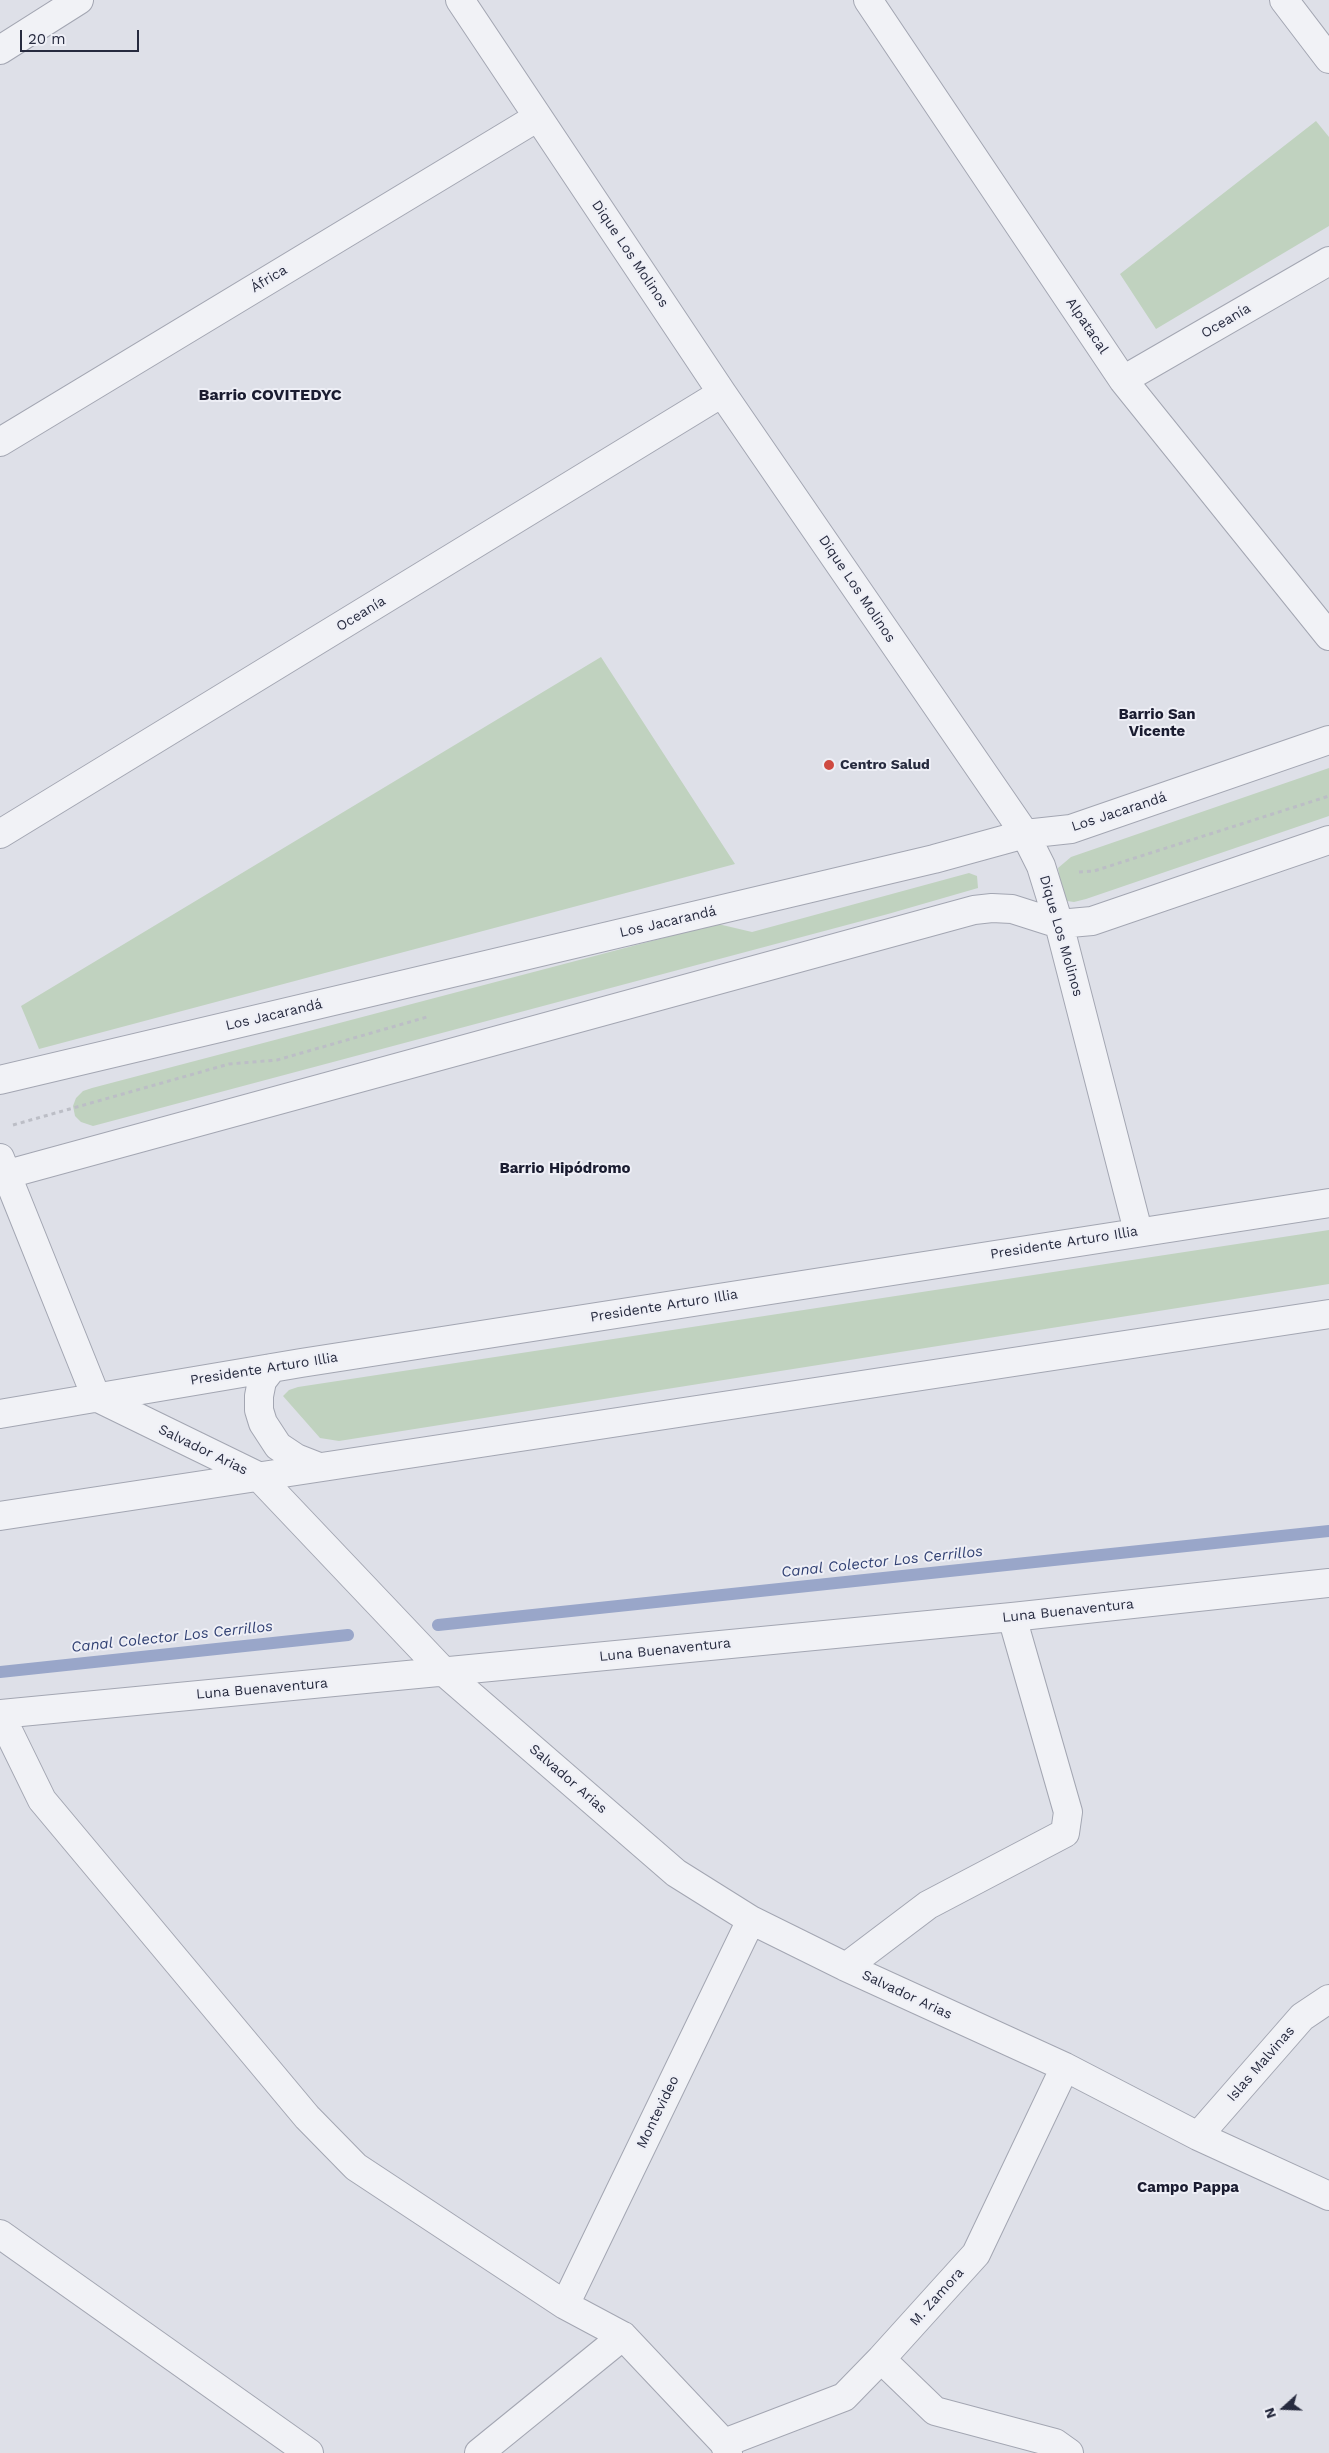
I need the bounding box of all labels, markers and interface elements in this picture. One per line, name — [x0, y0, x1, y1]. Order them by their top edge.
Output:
scale bar — [22, 20, 141, 52]
text: 20 m — [28, 30, 66, 48]
street label: Dique Los Molinos — [588, 197, 672, 311]
street label: África — [248, 262, 290, 296]
street label: Alpatacal — [1062, 295, 1112, 357]
street label: Oceanía — [1198, 300, 1254, 342]
district label: Barrio COVITEDYC — [198, 385, 342, 405]
street label: Dique Los Molinos — [815, 532, 899, 646]
street label: Oceanía — [333, 593, 389, 635]
district label: Barrio San Vicente — [1118, 706, 1196, 741]
place label: Centro Salud — [840, 757, 930, 773]
marker: Centro Salud — [822, 758, 836, 772]
street label: Los Jacarandá — [1069, 789, 1169, 835]
street label: Dique Los Molinos — [1036, 873, 1086, 999]
street label: Los Jacarandá — [618, 903, 718, 941]
street label: Los Jacarandá — [224, 996, 324, 1034]
district label: Barrio Hipódromo — [499, 1160, 631, 1178]
street label: Presidente Arturo Illia — [989, 1223, 1139, 1263]
street label: Presidente Arturo Illia — [589, 1286, 739, 1326]
street label: Presidente Arturo Illia — [189, 1349, 339, 1389]
street label: Salvador Arias — [156, 1421, 250, 1479]
water label: Canal Colector Los Cerrillos — [780, 1542, 984, 1582]
street label: Luna Buenaventura — [1001, 1596, 1135, 1626]
water label: Canal Colector Los Cerrillos — [70, 1617, 274, 1657]
street label: Luna Buenaventura — [598, 1635, 732, 1665]
street label: Luna Buenaventura — [195, 1675, 329, 1703]
street label: Salvador Arias — [526, 1741, 610, 1817]
street label: Salvador Arias — [859, 1967, 955, 2023]
street label: Islas Malvinas — [1224, 2023, 1298, 2105]
street label: Montevideo — [633, 2073, 683, 2151]
district label: Campo Pappa — [1137, 2179, 1239, 2197]
street label: M. Zamora — [907, 2264, 967, 2330]
north arrow — [1259, 2383, 1309, 2433]
text: N — [1261, 2406, 1279, 2421]

